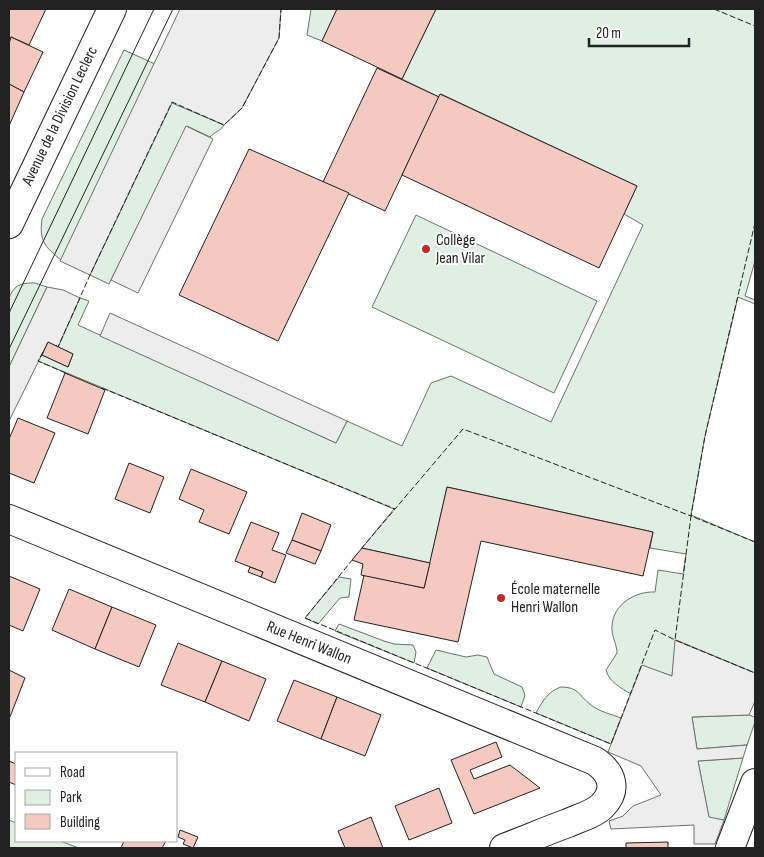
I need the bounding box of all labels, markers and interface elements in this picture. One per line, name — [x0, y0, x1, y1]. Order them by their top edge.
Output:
scale bar — [589, 15, 689, 47]
text: 20 m — [596, 24, 621, 43]
street label: Avenue de la Division Leclerc — [18, 43, 102, 190]
place label: Collège Jean Vilar — [435, 231, 486, 268]
marker: Collège Jean Vilar — [420, 243, 432, 255]
place label: École maternelle Henri Wallon — [511, 580, 600, 617]
marker: École maternelle Henri Wallon — [495, 592, 507, 604]
street label: Rue Henri Wallon — [264, 617, 354, 669]
legend — [15, 752, 178, 842]
text: Road — [60, 763, 85, 782]
text: Park — [60, 788, 82, 807]
text: Building — [60, 813, 100, 832]

